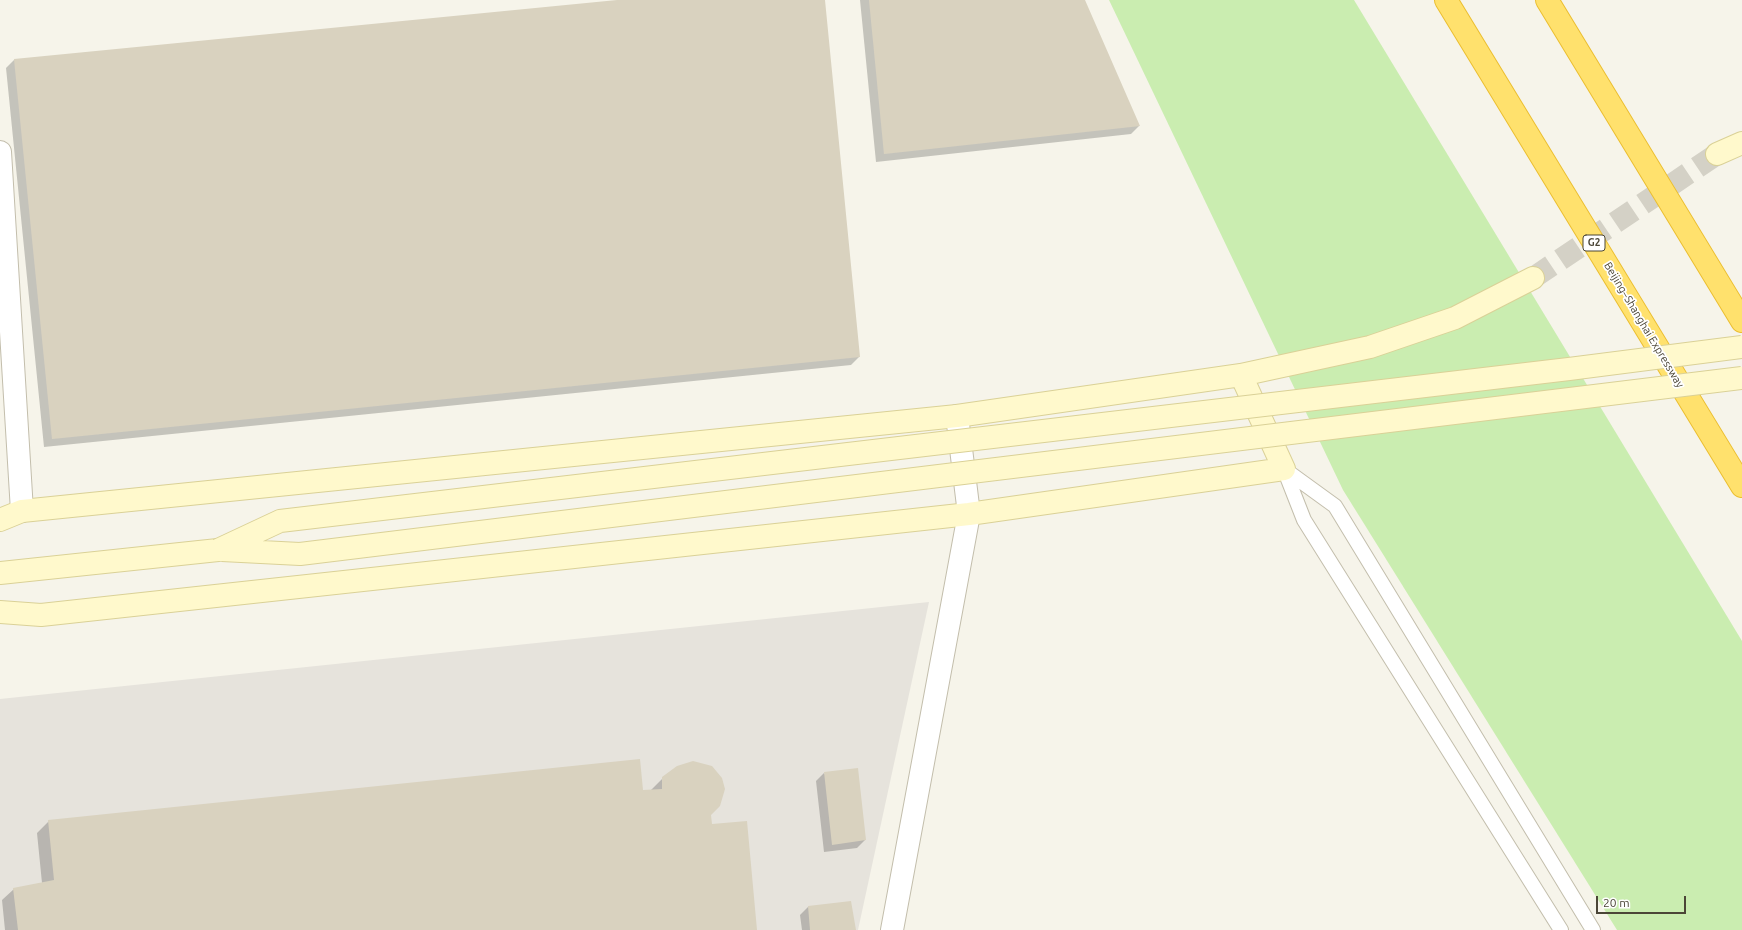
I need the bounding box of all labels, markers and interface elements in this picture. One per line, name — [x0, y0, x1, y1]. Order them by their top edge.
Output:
road number: G2 — [1583, 235, 1605, 251]
street label: Beijing–Shanghai Expressway — [1601, 260, 1687, 390]
scale bar — [1598, 888, 1688, 914]
text: 20 m — [1603, 896, 1630, 909]

